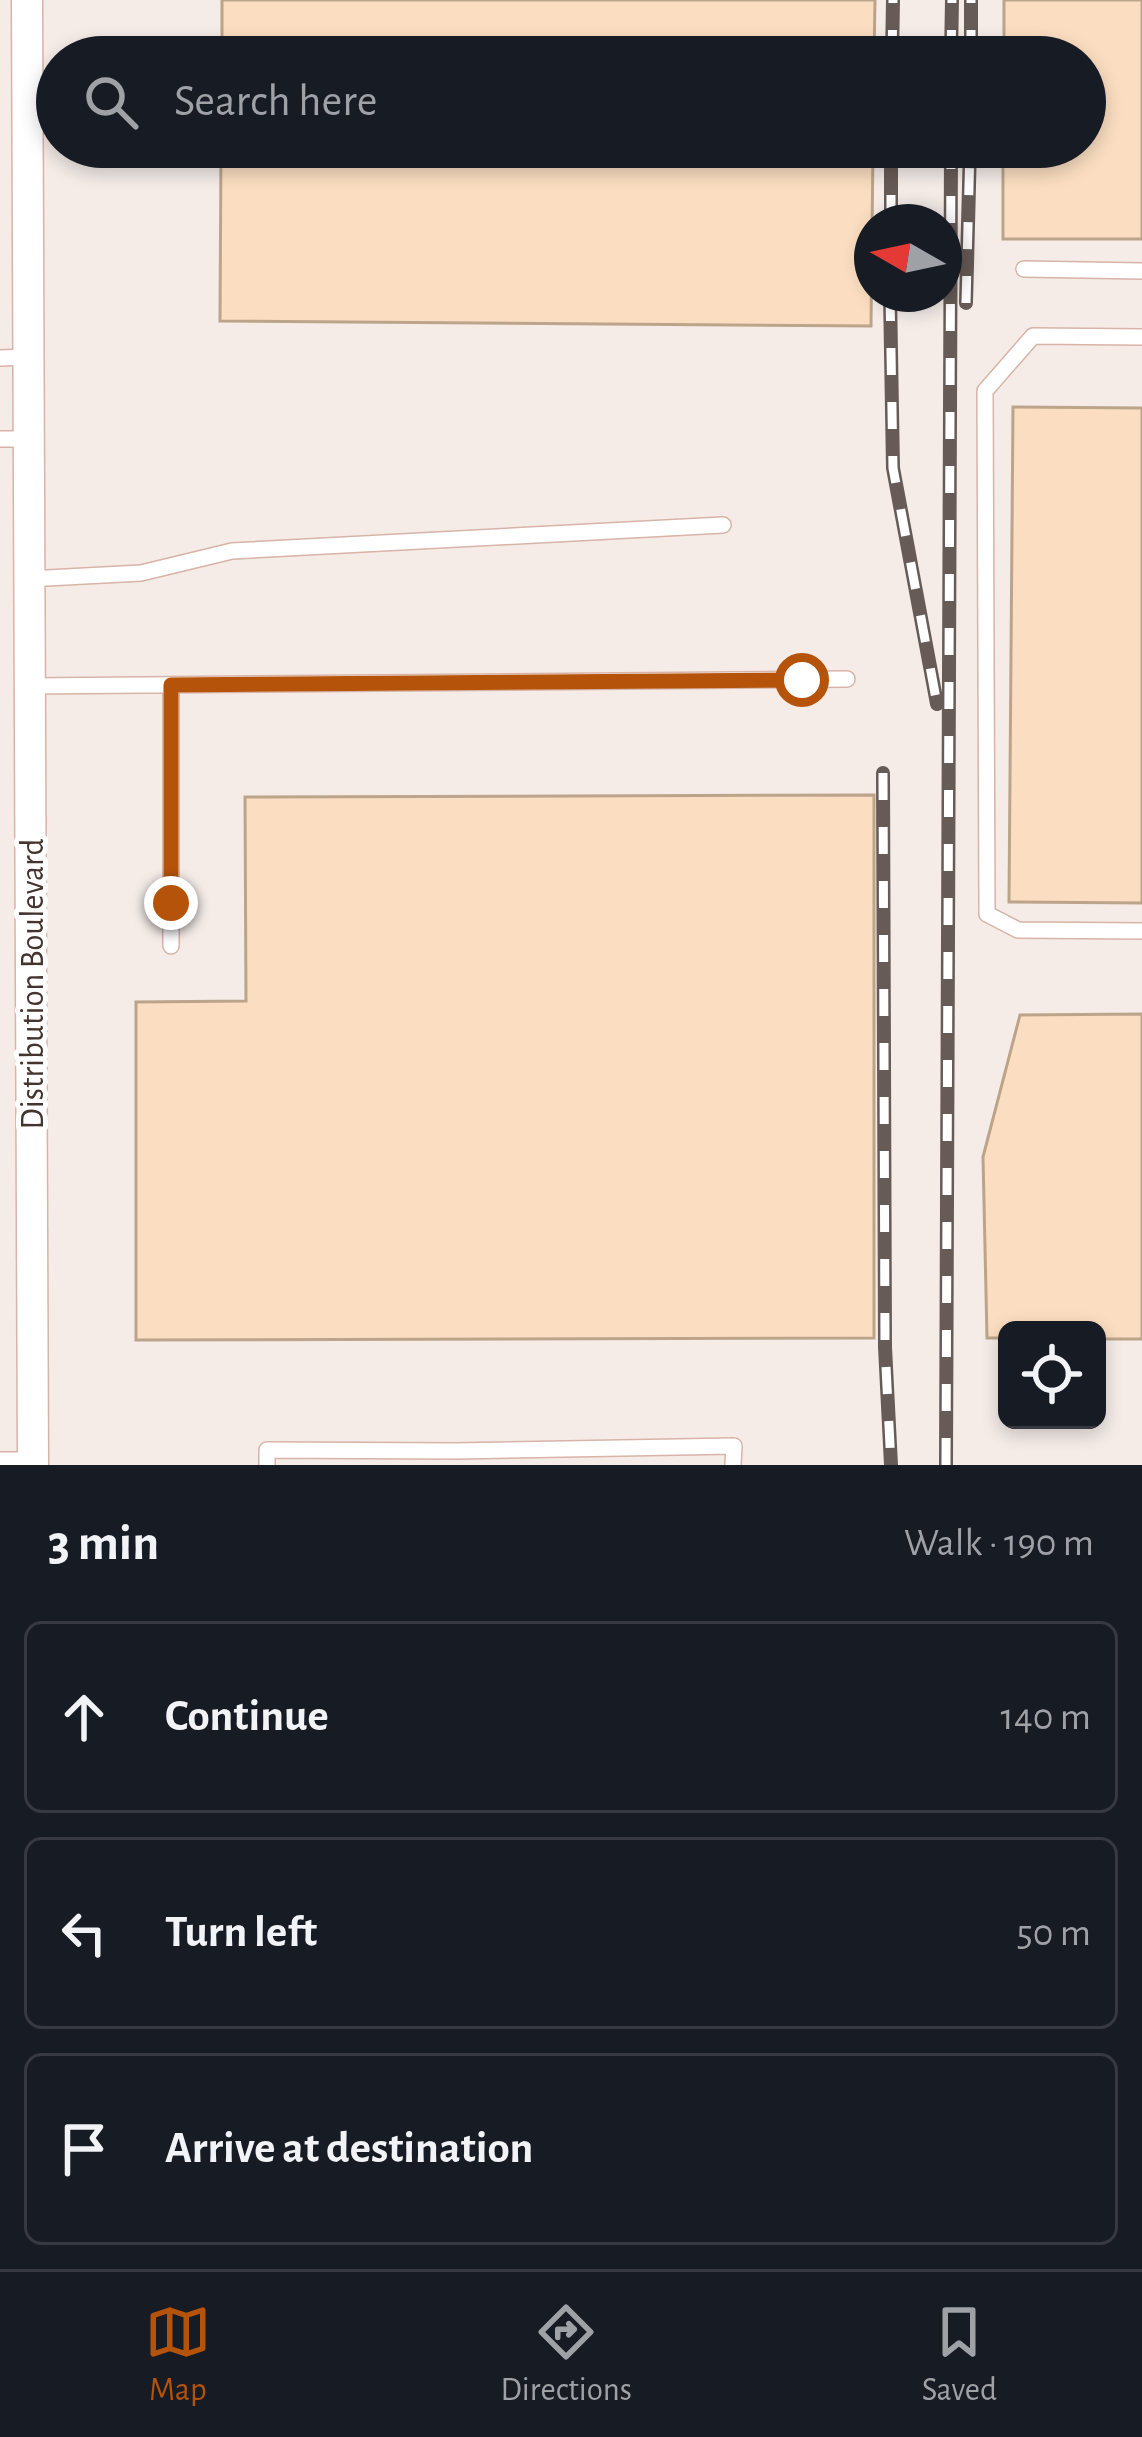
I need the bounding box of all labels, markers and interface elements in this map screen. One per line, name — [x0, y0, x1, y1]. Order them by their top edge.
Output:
search box — [36, 36, 1106, 168]
icon: search — [78, 69, 144, 135]
text: Search here — [174, 79, 377, 124]
north arrow — [854, 204, 962, 312]
route start — [775, 653, 829, 707]
street label: Distribution Boulevard — [17, 838, 50, 1130]
route end — [144, 876, 198, 930]
map controls — [998, 1321, 1106, 1429]
button: locate — [998, 1321, 1106, 1429]
text: 3 min — [48, 1518, 159, 1569]
text: Walk · 190 m — [904, 1524, 1094, 1563]
icon: ahead — [51, 1684, 117, 1750]
text: Continue — [165, 1694, 329, 1739]
text: 140 m — [1001, 1698, 1091, 1737]
icon: left — [51, 1900, 117, 1966]
text: Turn left — [165, 1910, 317, 1955]
text: 50 m — [1016, 1914, 1091, 1953]
icon: arrive — [51, 2116, 117, 2182]
text: Arrive at destination — [165, 2126, 533, 2171]
tab: Map — [145, 2299, 211, 2411]
tab: Directions — [500, 2299, 632, 2411]
tab: Saved — [922, 2299, 997, 2411]

